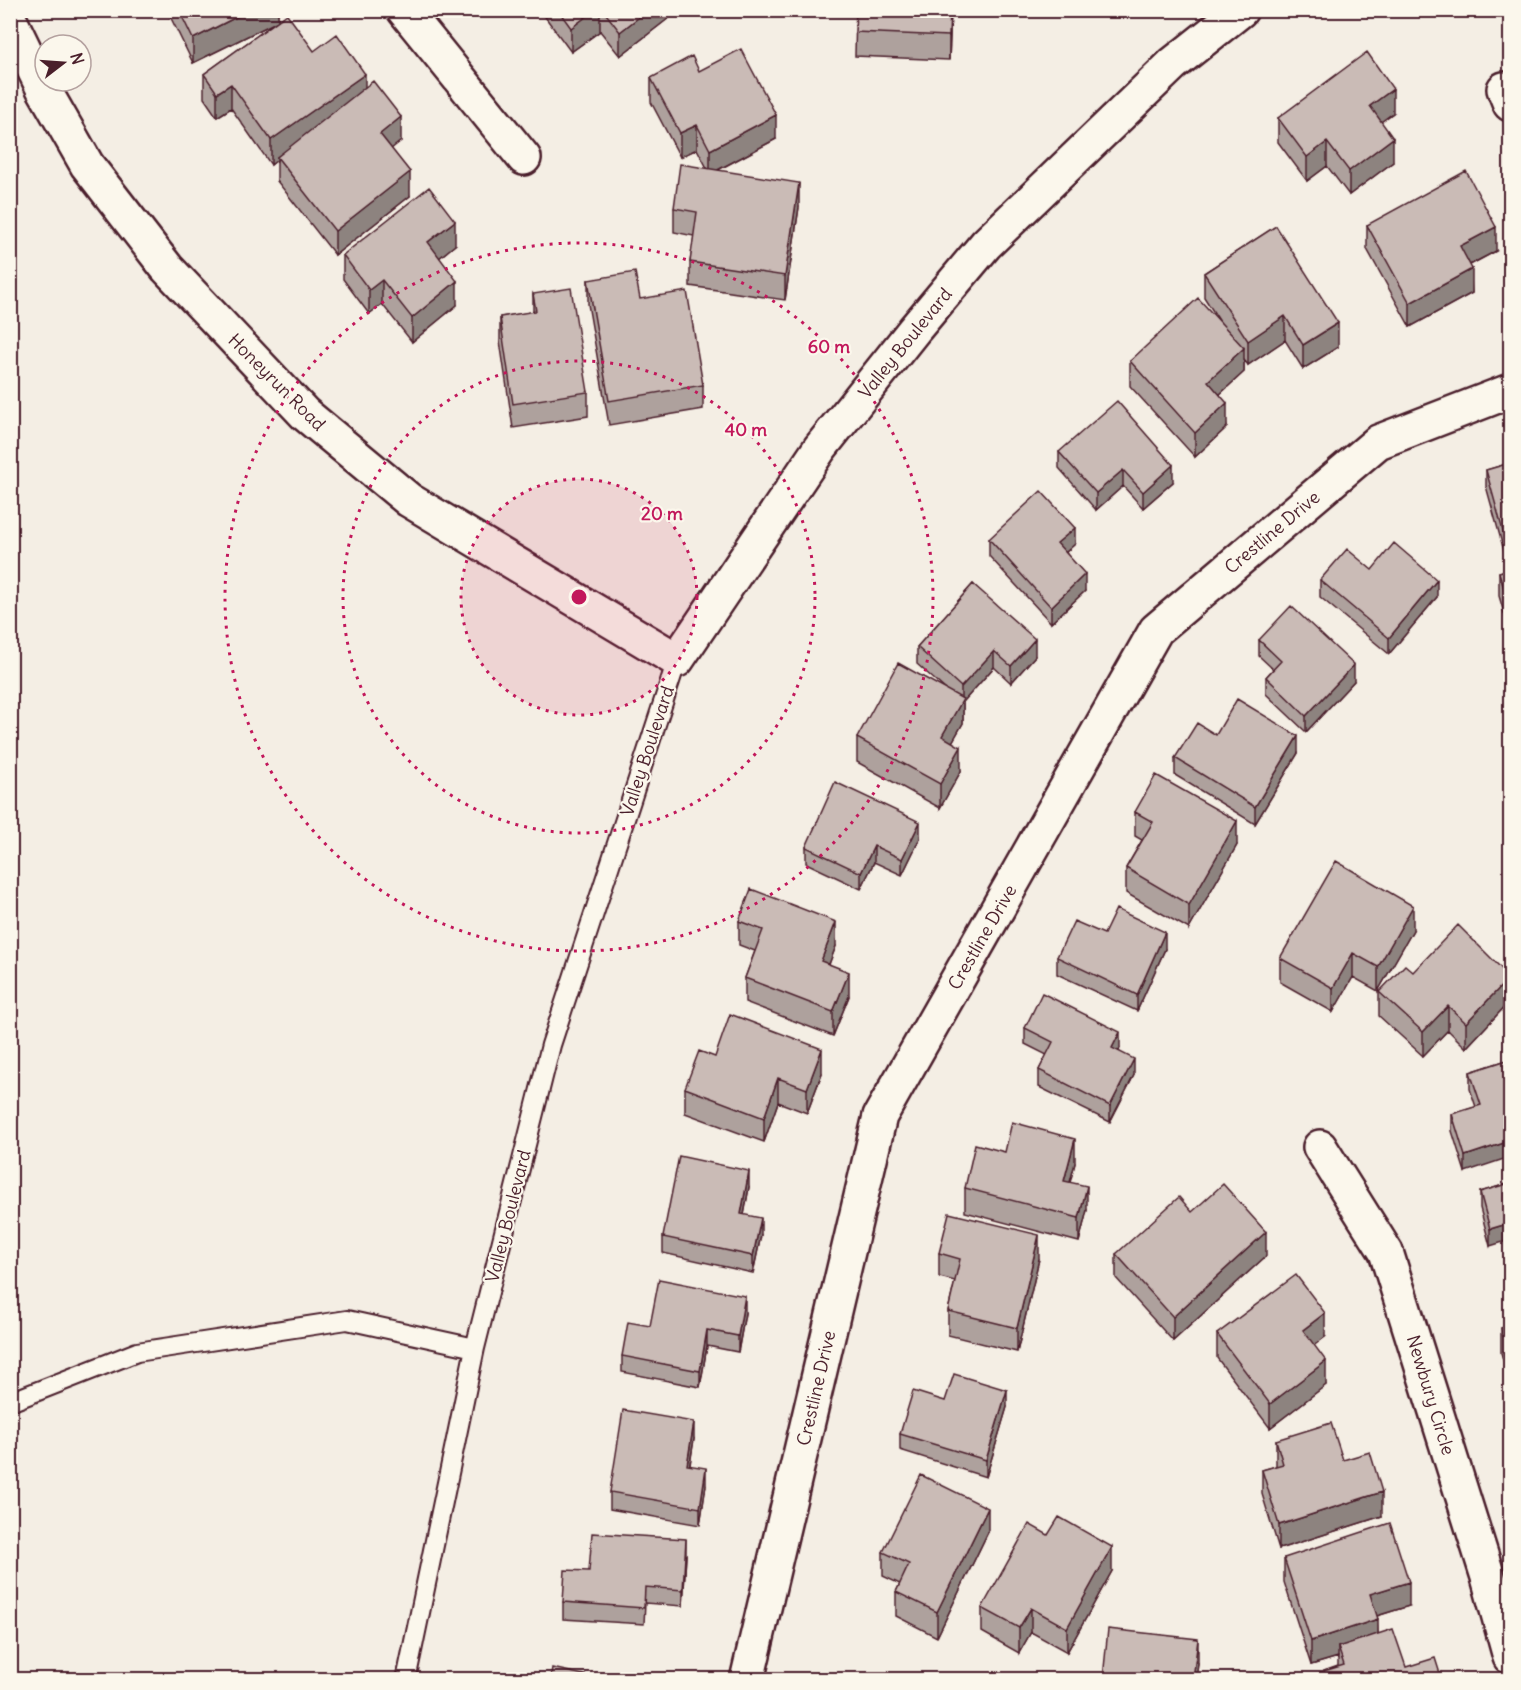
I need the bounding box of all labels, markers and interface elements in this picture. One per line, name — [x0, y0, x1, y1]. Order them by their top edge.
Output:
north arrow — [33, 33, 93, 93]
text: N — [66, 50, 89, 67]
street label: Valley Boulevard — [853, 283, 957, 403]
street label: Honeyrun Road — [224, 329, 331, 436]
text: 60 m — [808, 335, 850, 358]
text: 40 m — [725, 418, 767, 441]
street label: Crestline Drive — [1220, 485, 1324, 579]
text: 20 m — [641, 502, 683, 525]
centre of rings — [569, 587, 589, 607]
street label: Valley Boulevard — [615, 682, 679, 819]
street label: Crestline Drive — [943, 880, 1021, 994]
street label: Valley Boulevard — [480, 1147, 536, 1285]
street label: Crestline Drive — [792, 1328, 840, 1448]
street label: Newbury Circle — [1402, 1332, 1460, 1458]

